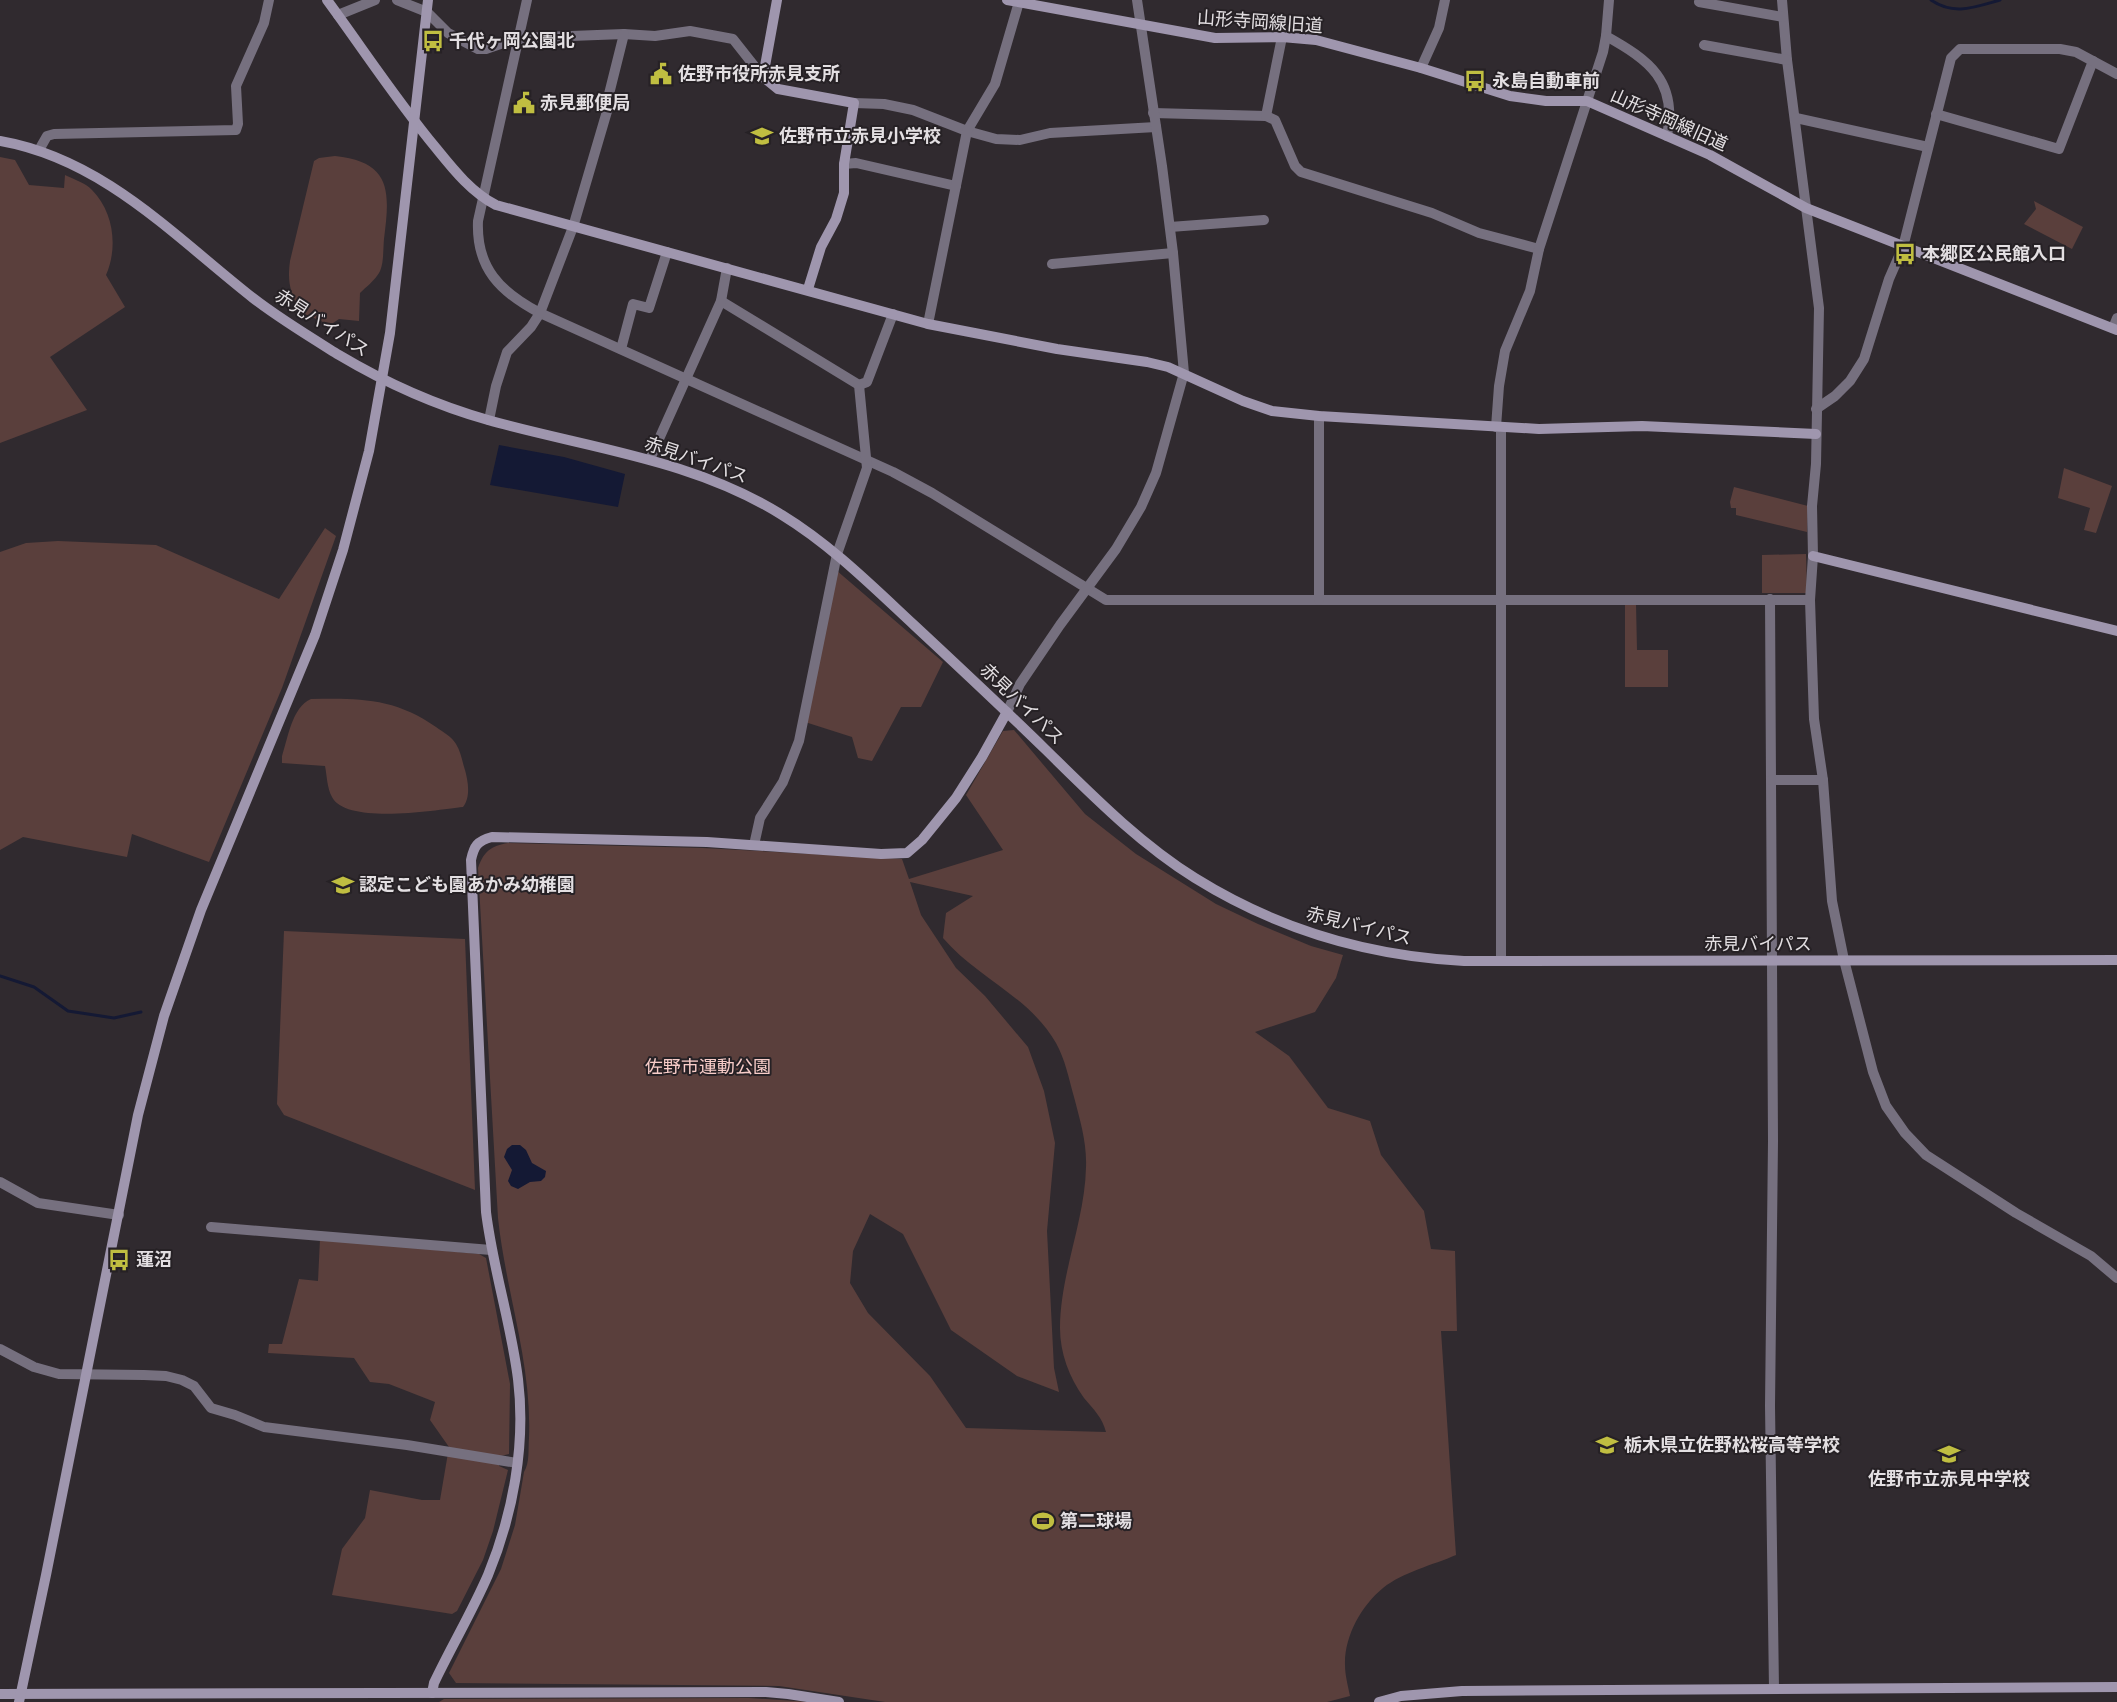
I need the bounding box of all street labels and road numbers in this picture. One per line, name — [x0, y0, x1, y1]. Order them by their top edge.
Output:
street label: 山形寺岡線旧道 — [1196, 6, 1324, 37]
street label: 山形寺岡線旧道 — [1607, 83, 1731, 156]
street label: 赤見バイパス — [271, 284, 374, 362]
street label: 赤見バイパス — [642, 431, 751, 488]
street label: 赤見バイパス — [976, 658, 1069, 749]
street label: 赤見バイパス — [1304, 901, 1414, 950]
street label: 赤見バイパス — [1704, 932, 1812, 955]

